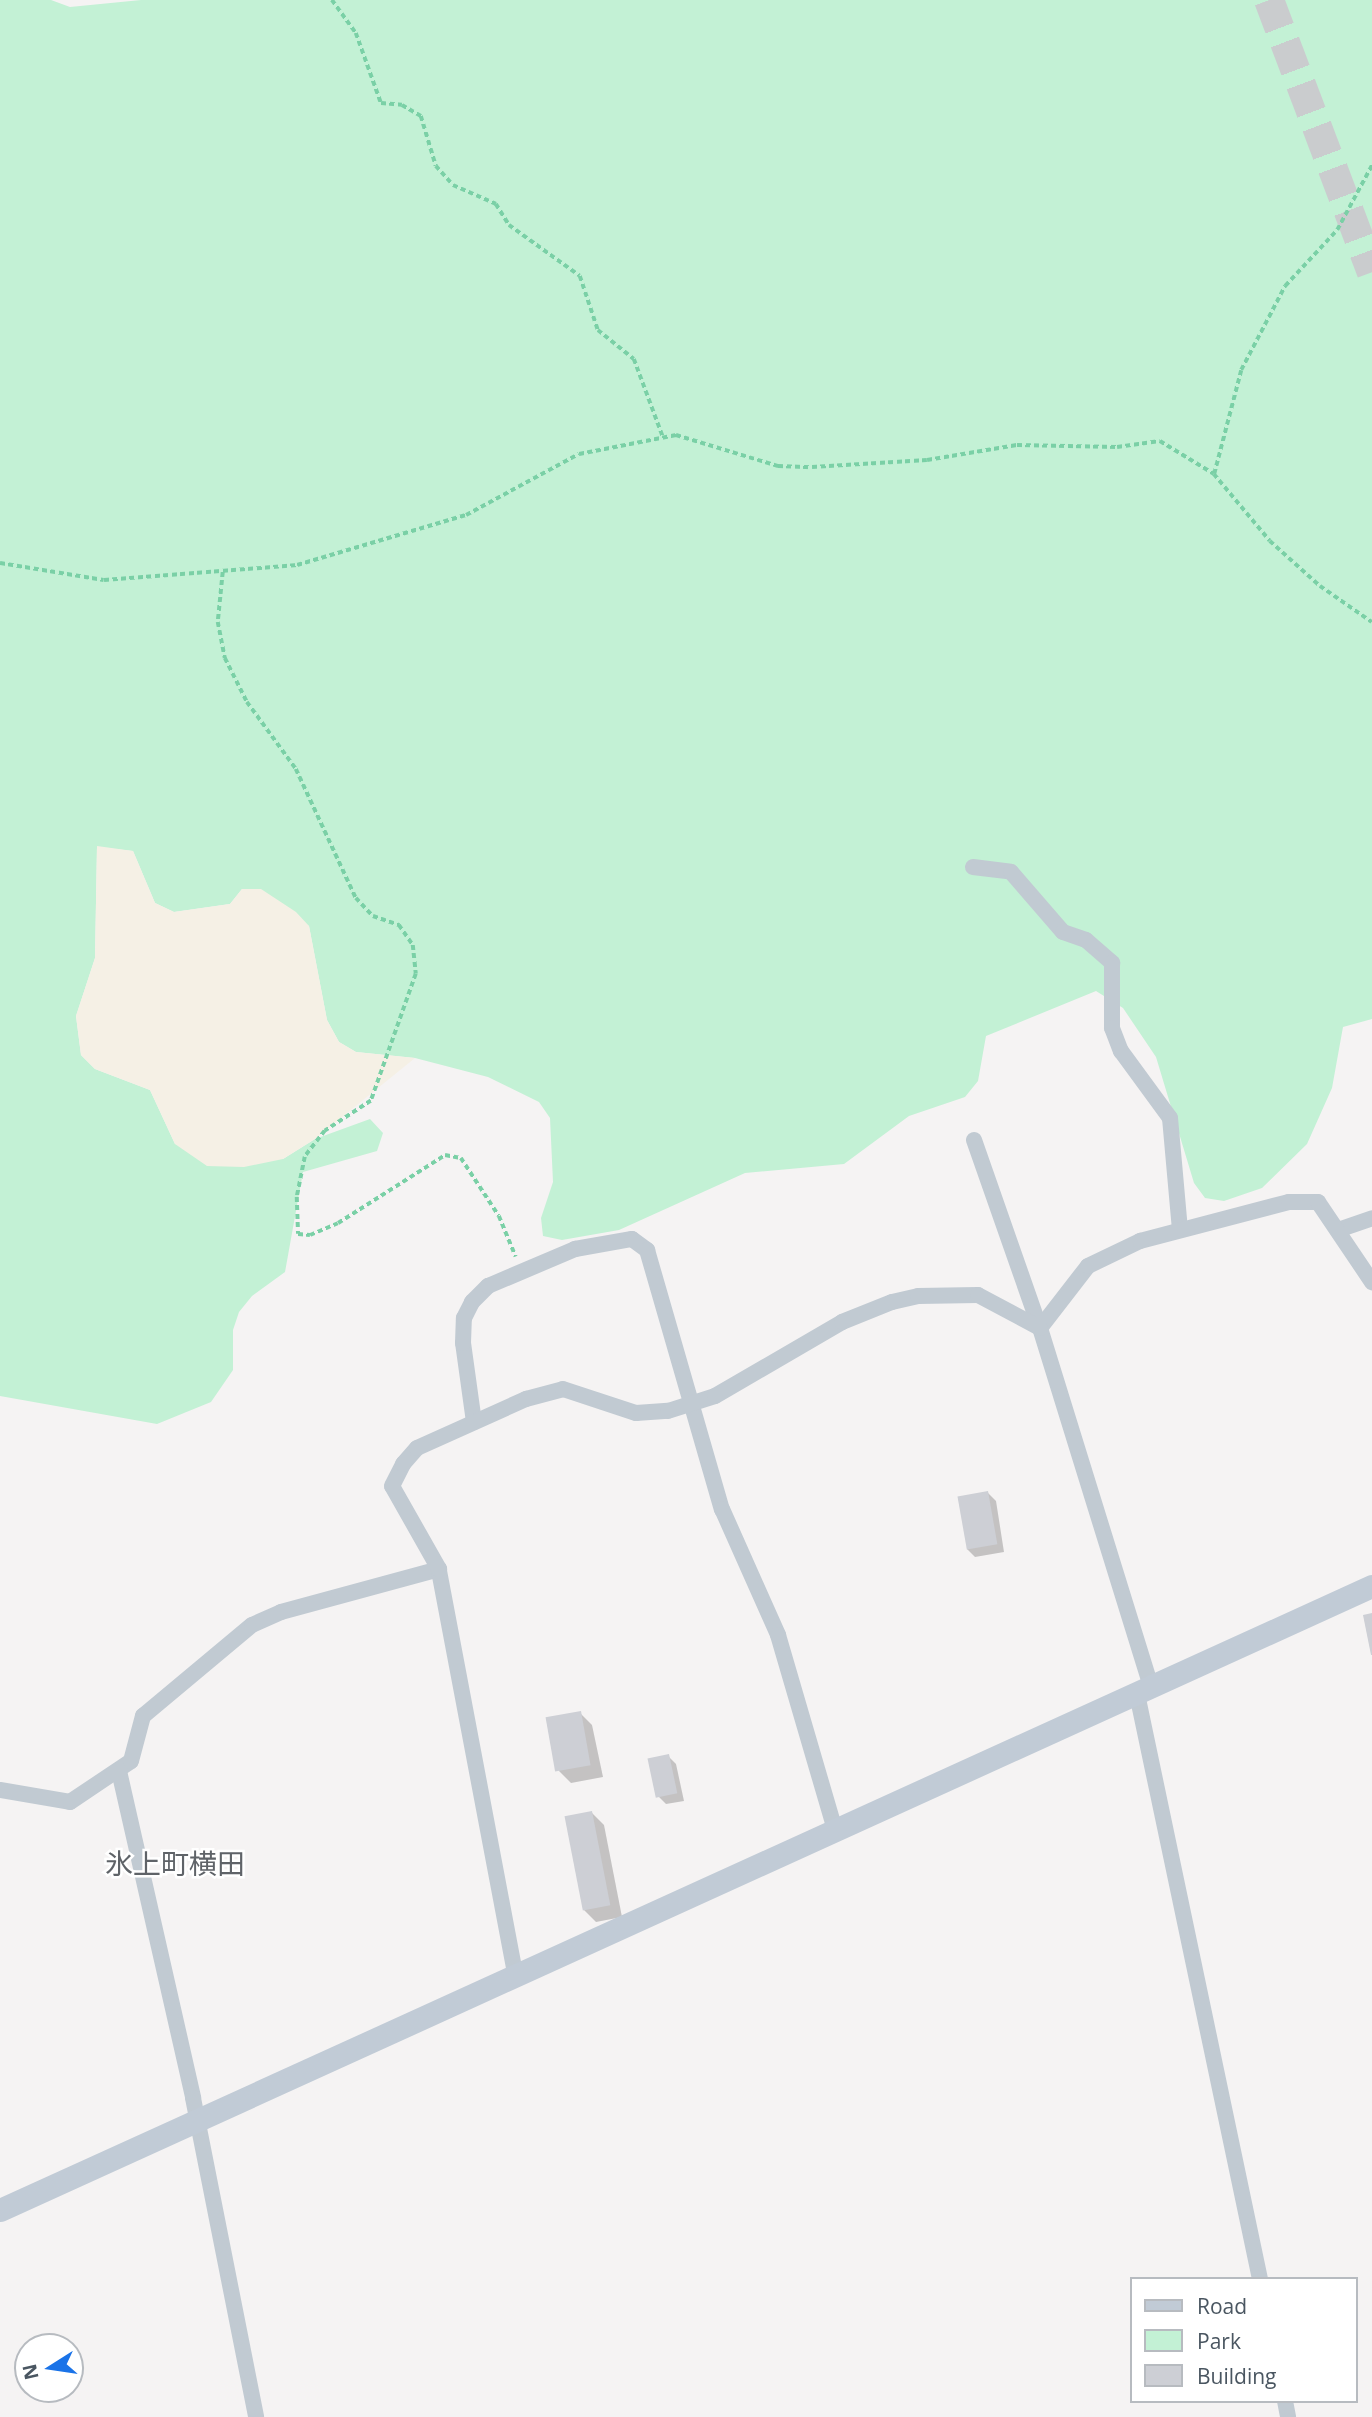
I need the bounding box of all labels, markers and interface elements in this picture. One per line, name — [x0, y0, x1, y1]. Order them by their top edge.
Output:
district label: 氷上町横田 — [105, 1846, 245, 1880]
legend — [1130, 2277, 1358, 2403]
text: Road — [1197, 2292, 1247, 2320]
text: Park — [1197, 2327, 1241, 2355]
north arrow — [14, 2333, 84, 2403]
text: N — [16, 2362, 45, 2382]
text: Building — [1197, 2362, 1276, 2390]

